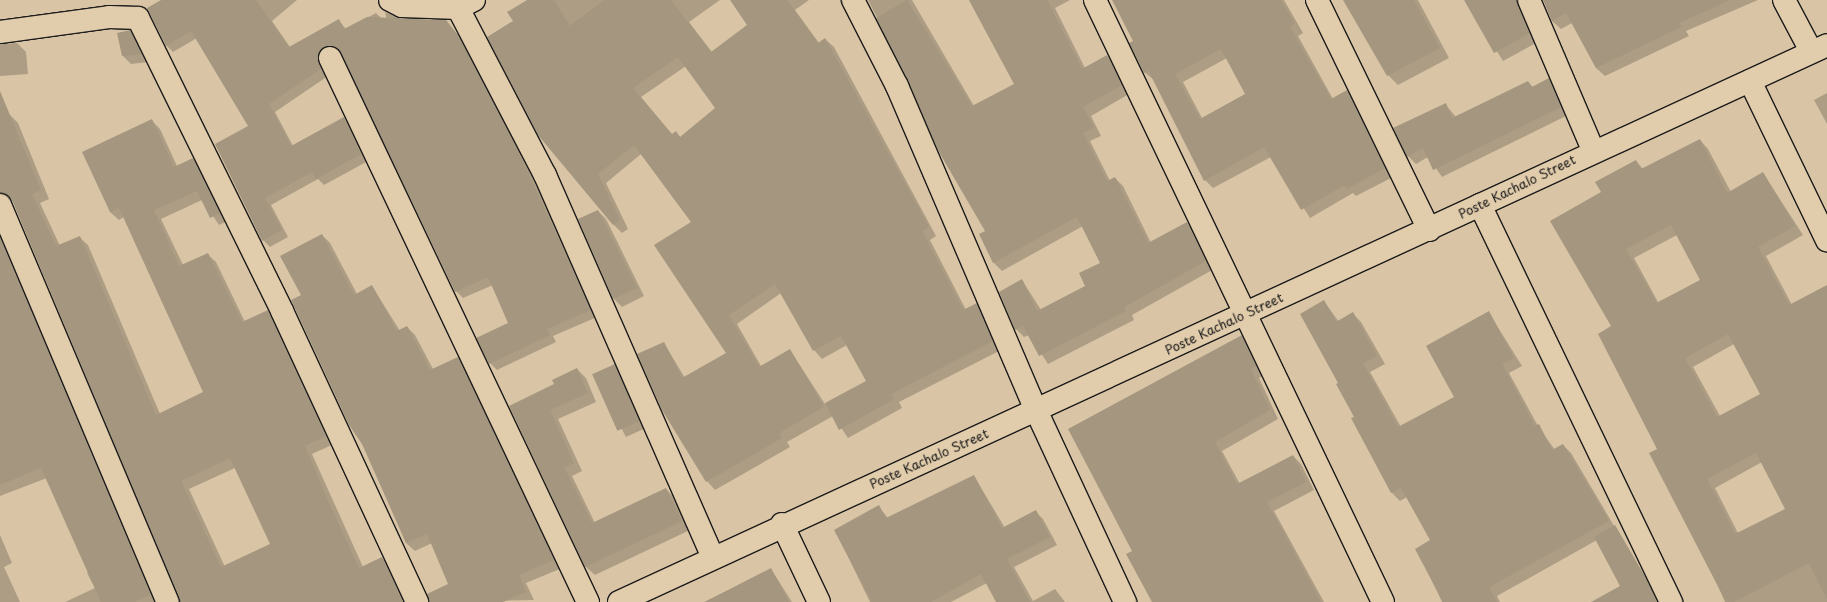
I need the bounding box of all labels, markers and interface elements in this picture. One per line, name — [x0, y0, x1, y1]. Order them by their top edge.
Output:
street label: Poste Kachalo Street — [1456, 152, 1578, 222]
street label: Poste Kachalo Street — [1162, 290, 1286, 358]
street label: Poste Kachalo Street — [867, 426, 991, 492]

